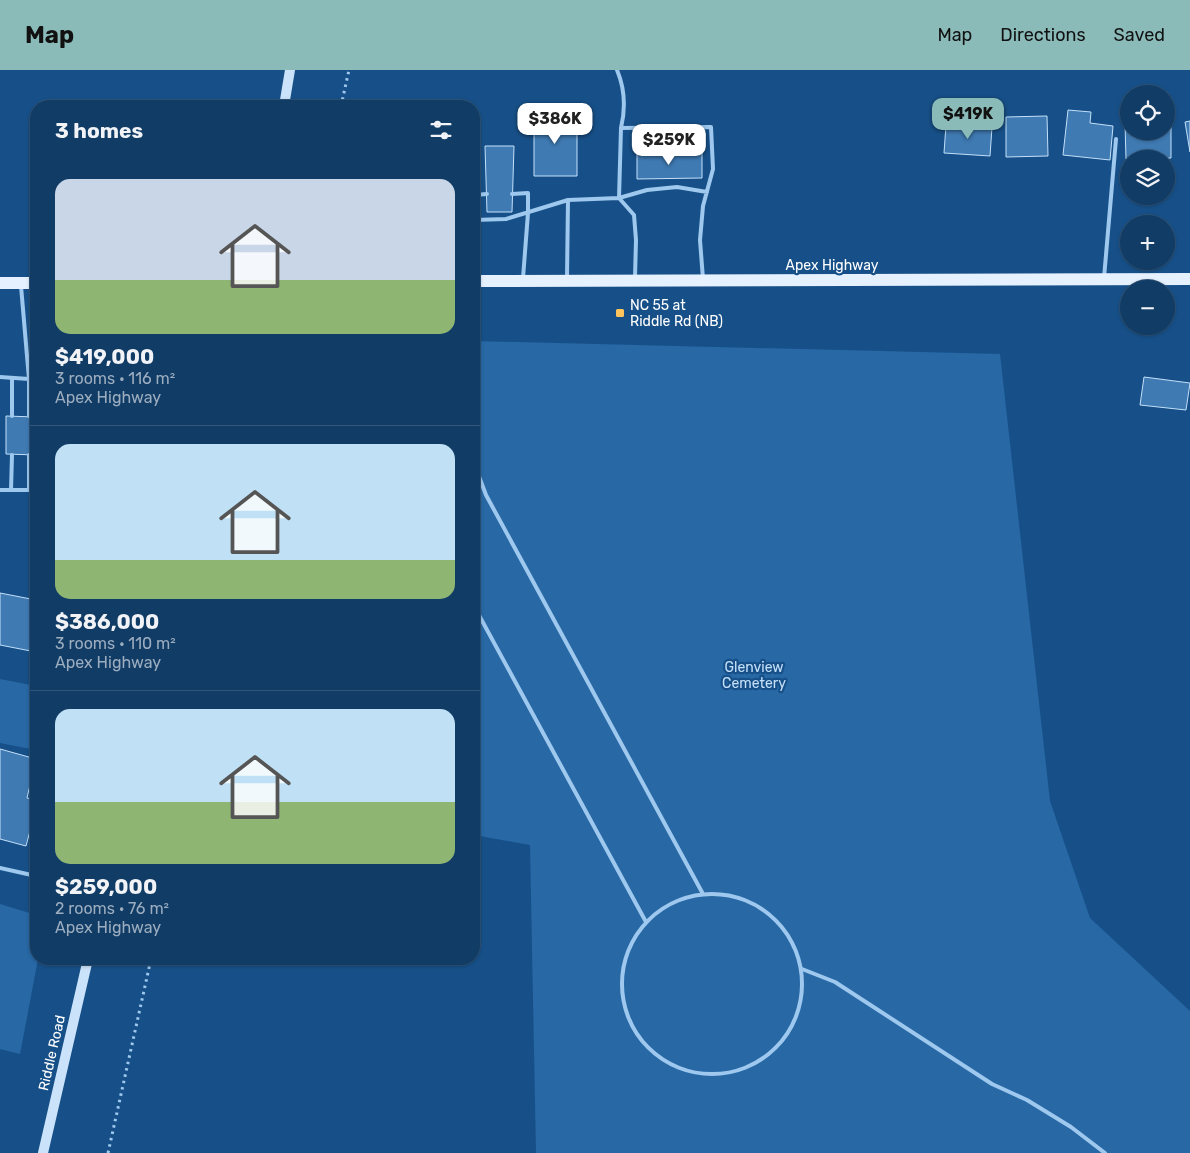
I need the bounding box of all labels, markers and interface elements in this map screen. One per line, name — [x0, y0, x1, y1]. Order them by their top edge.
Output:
text: Map — [25, 21, 74, 49]
text: Map — [937, 24, 972, 46]
text: Directions — [1000, 24, 1086, 46]
text: Saved — [1114, 24, 1165, 46]
map controls — [1120, 85, 1175, 335]
button: locate — [1120, 85, 1175, 140]
pin: $419K — [933, 98, 1003, 140]
pin: $386K — [520, 102, 590, 145]
text: $419K — [943, 104, 993, 123]
text: $386K — [528, 109, 582, 128]
icon: filters — [427, 116, 455, 144]
text: 3 homes — [55, 118, 143, 143]
pin: $259K — [634, 124, 704, 166]
text: $259K — [643, 130, 695, 149]
button: layers — [1120, 150, 1175, 205]
icon: home — [210, 211, 300, 301]
button: + — [1120, 215, 1175, 270]
street label: Apex Highway — [786, 257, 879, 274]
button: − — [1120, 280, 1175, 335]
place label: NC 55 at Riddle Rd (NB) — [630, 297, 723, 330]
marker: NC 55 at Riddle Rd (NB) — [614, 307, 626, 319]
text: $419,000 — [55, 344, 154, 369]
text: 3 rooms · 116 m² — [55, 369, 175, 388]
text: Apex Highway — [55, 388, 161, 407]
icon: home — [210, 477, 300, 567]
text: $386,000 — [55, 609, 159, 634]
text: 3 rooms · 110 m² — [55, 634, 176, 653]
text: Apex Highway — [55, 653, 161, 672]
park label: Glenview Cemetery — [722, 659, 786, 692]
icon: home — [210, 742, 300, 832]
text: $259,000 — [55, 874, 157, 899]
text: 2 rooms · 76 m² — [55, 899, 169, 918]
text: Apex Highway — [55, 918, 161, 937]
street label: Riddle Road — [35, 1014, 69, 1092]

